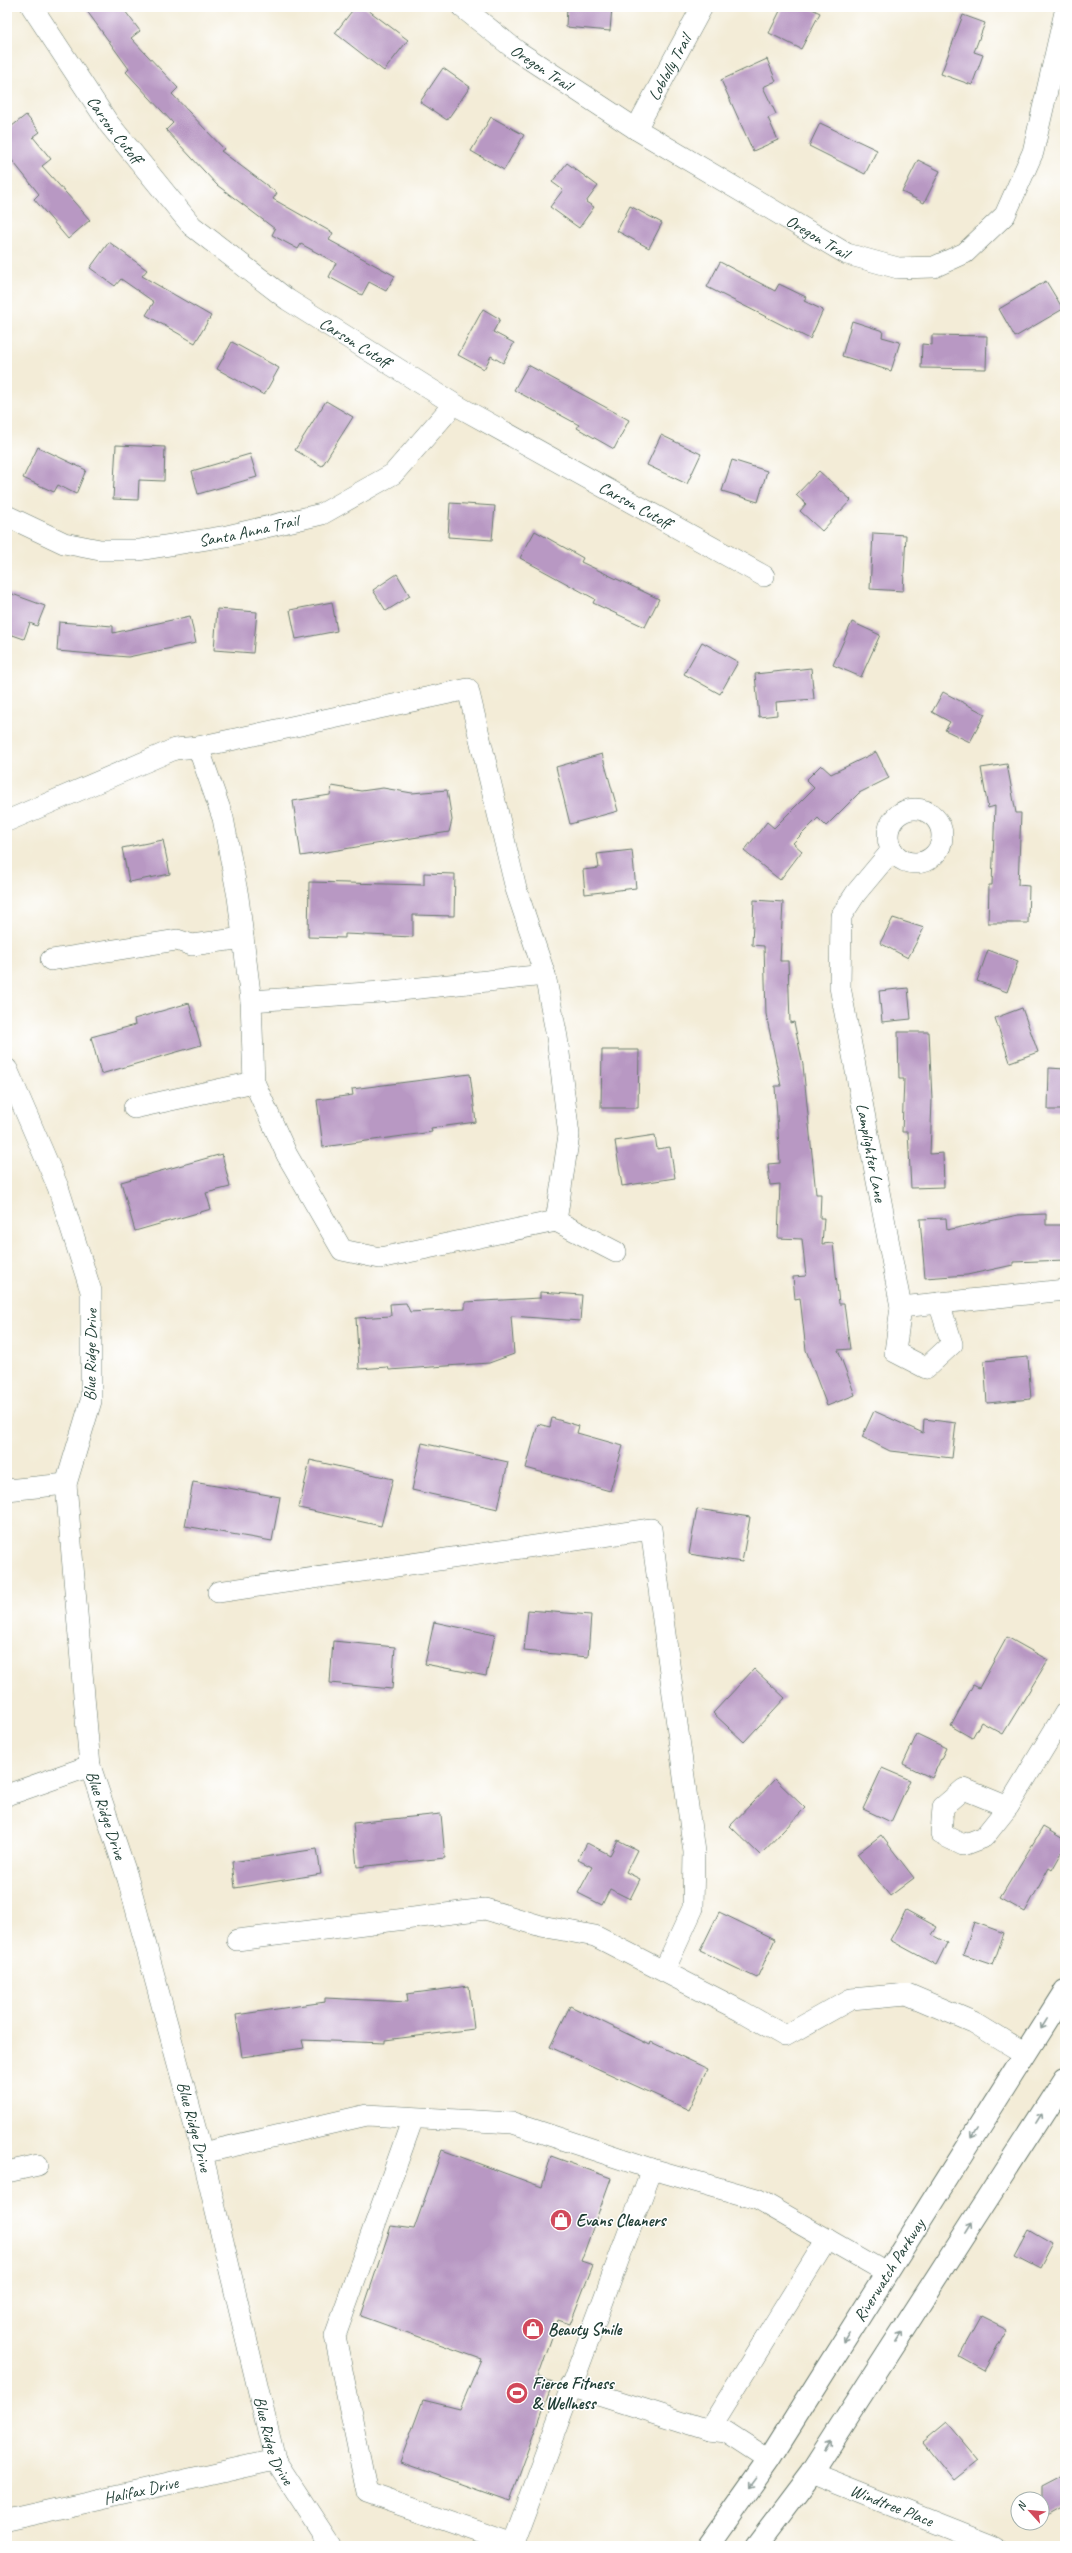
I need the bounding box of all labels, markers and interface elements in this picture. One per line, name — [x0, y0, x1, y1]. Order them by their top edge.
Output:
street label: Loblolly Trail — [643, 28, 698, 104]
street label: Oregon Trail — [506, 40, 579, 97]
street label: Carson Cutoff — [82, 92, 149, 171]
street label: Oregon Trail — [782, 210, 855, 265]
street label: Carson Cutoff — [316, 312, 397, 374]
street label: Carson Cutoff — [595, 477, 678, 535]
street label: Santa Anna Trail — [197, 509, 303, 551]
street label: Lamplighter Lane — [851, 1102, 891, 1205]
street label: Blue Ridge Drive — [79, 1307, 102, 1401]
street label: Blue Ridge Drive — [81, 1768, 131, 1864]
one-way arrow — [1040, 2018, 1048, 2029]
street label: Blue Ridge Drive — [172, 2079, 216, 2175]
one-way arrow — [1035, 2113, 1043, 2124]
one-way arrow — [970, 2127, 978, 2139]
shop icon: Evans Cleaners — [548, 2207, 574, 2233]
place label: Evans Cleaners — [576, 2210, 667, 2231]
street label: Riverwatch Parkway — [849, 2214, 930, 2326]
one-way arrow — [966, 2222, 974, 2234]
shop icon: Beauty Smile — [520, 2316, 546, 2342]
place label: Beauty Smile — [548, 2319, 623, 2340]
one-way arrow — [841, 2332, 849, 2344]
one-way arrow — [895, 2332, 903, 2343]
place label: Fierce Fitness & Wellness — [532, 2373, 616, 2414]
sports icon: Fierce Fitness & Wellness — [504, 2380, 530, 2406]
street label: Blue Ridge Drive — [249, 2394, 299, 2490]
one-way arrow — [824, 2441, 832, 2452]
street label: Halifax Drive — [102, 2472, 181, 2509]
one-way arrow — [749, 2478, 757, 2489]
street label: Windtree Place — [847, 2480, 938, 2532]
north arrow — [1010, 2491, 1050, 2531]
text: N — [1013, 2498, 1030, 2513]

